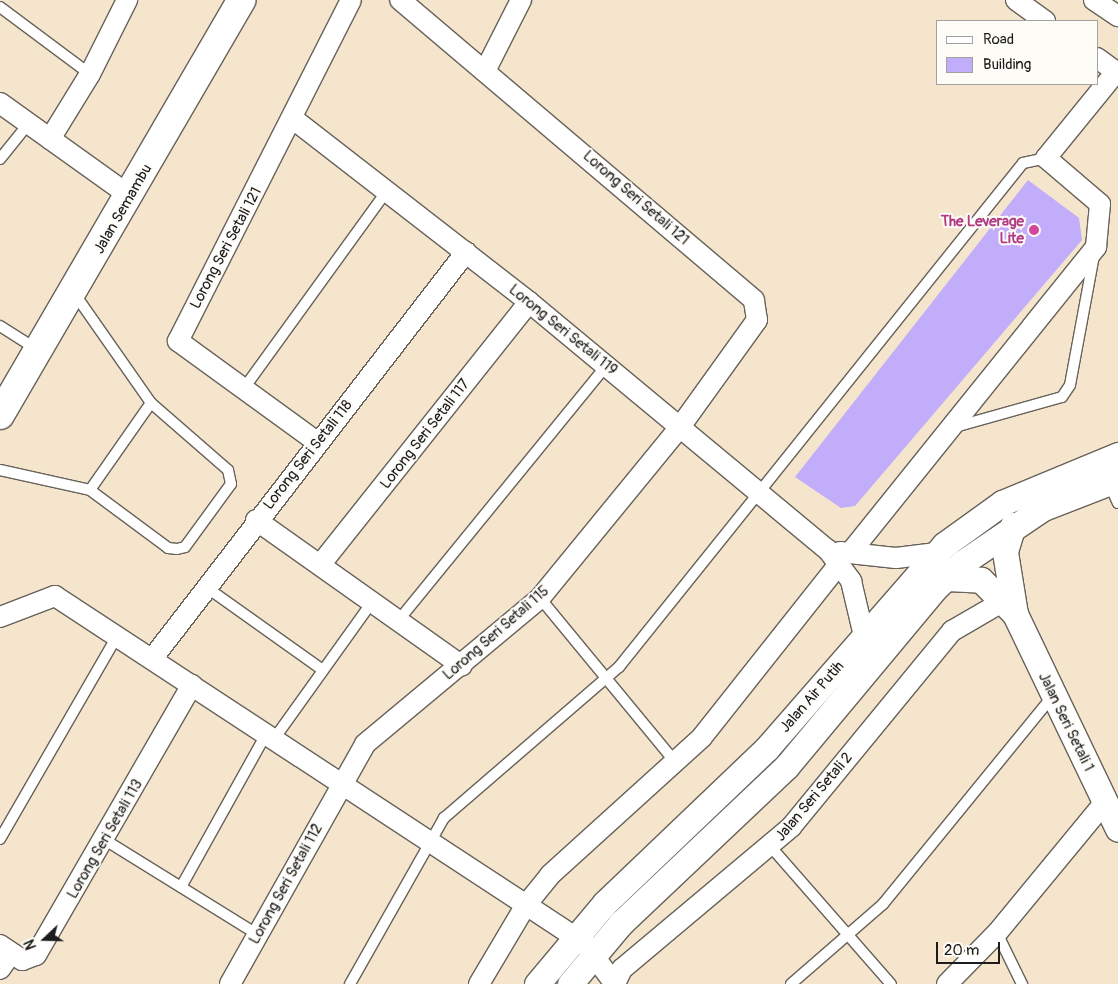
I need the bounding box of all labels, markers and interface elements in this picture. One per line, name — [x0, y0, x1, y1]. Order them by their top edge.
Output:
legend — [936, 20, 1098, 85]
text: Road — [983, 30, 1014, 49]
text: Building — [983, 55, 1031, 74]
street label: Lorong Seri Setali 121 — [579, 147, 693, 249]
street label: Jalan Semambu — [90, 161, 156, 257]
street label: Lorong Seri Setali 121 — [186, 184, 266, 312]
place label: The Leverage Lite — [941, 212, 1024, 247]
marker: The Leverage Lite — [1028, 224, 1040, 236]
street label: Lorong Seri Setali 119 — [505, 281, 621, 379]
street label: Lorong Seri Setali 117 — [377, 375, 473, 493]
street label: Lorong Seri Setali 118 — [260, 397, 356, 513]
street label: Lorong Seri Setali 115 — [439, 582, 553, 684]
street label: Jalan Air Putih — [776, 658, 848, 736]
street label: Jalan Seri Setali 1 — [1034, 670, 1098, 774]
street label: Jalan Seri Setali 2 — [772, 749, 856, 845]
street label: Lorong Seri Setali 113 — [63, 776, 147, 902]
street label: Lorong Seri Setali 112 — [245, 821, 327, 947]
north arrow — [20, 914, 70, 964]
scale bar — [938, 932, 1002, 964]
text: N — [21, 937, 40, 952]
text: 20 m — [944, 941, 979, 960]

